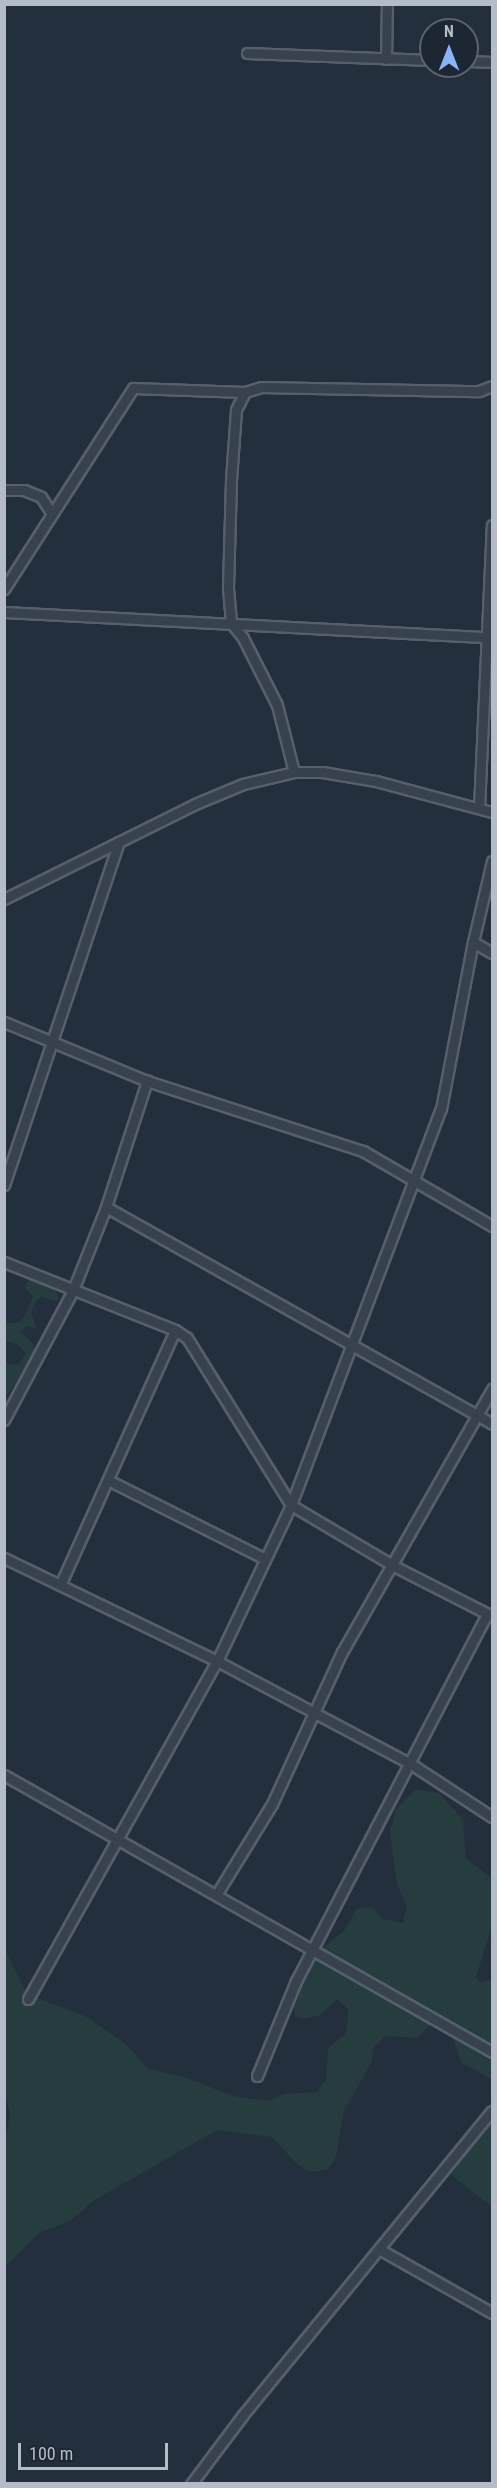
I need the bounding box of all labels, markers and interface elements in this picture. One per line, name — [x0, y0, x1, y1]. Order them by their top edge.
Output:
north arrow — [419, 18, 479, 78]
text: N — [444, 22, 454, 41]
scale bar — [21, 2431, 171, 2469]
text: 100 m — [29, 2443, 73, 2464]

